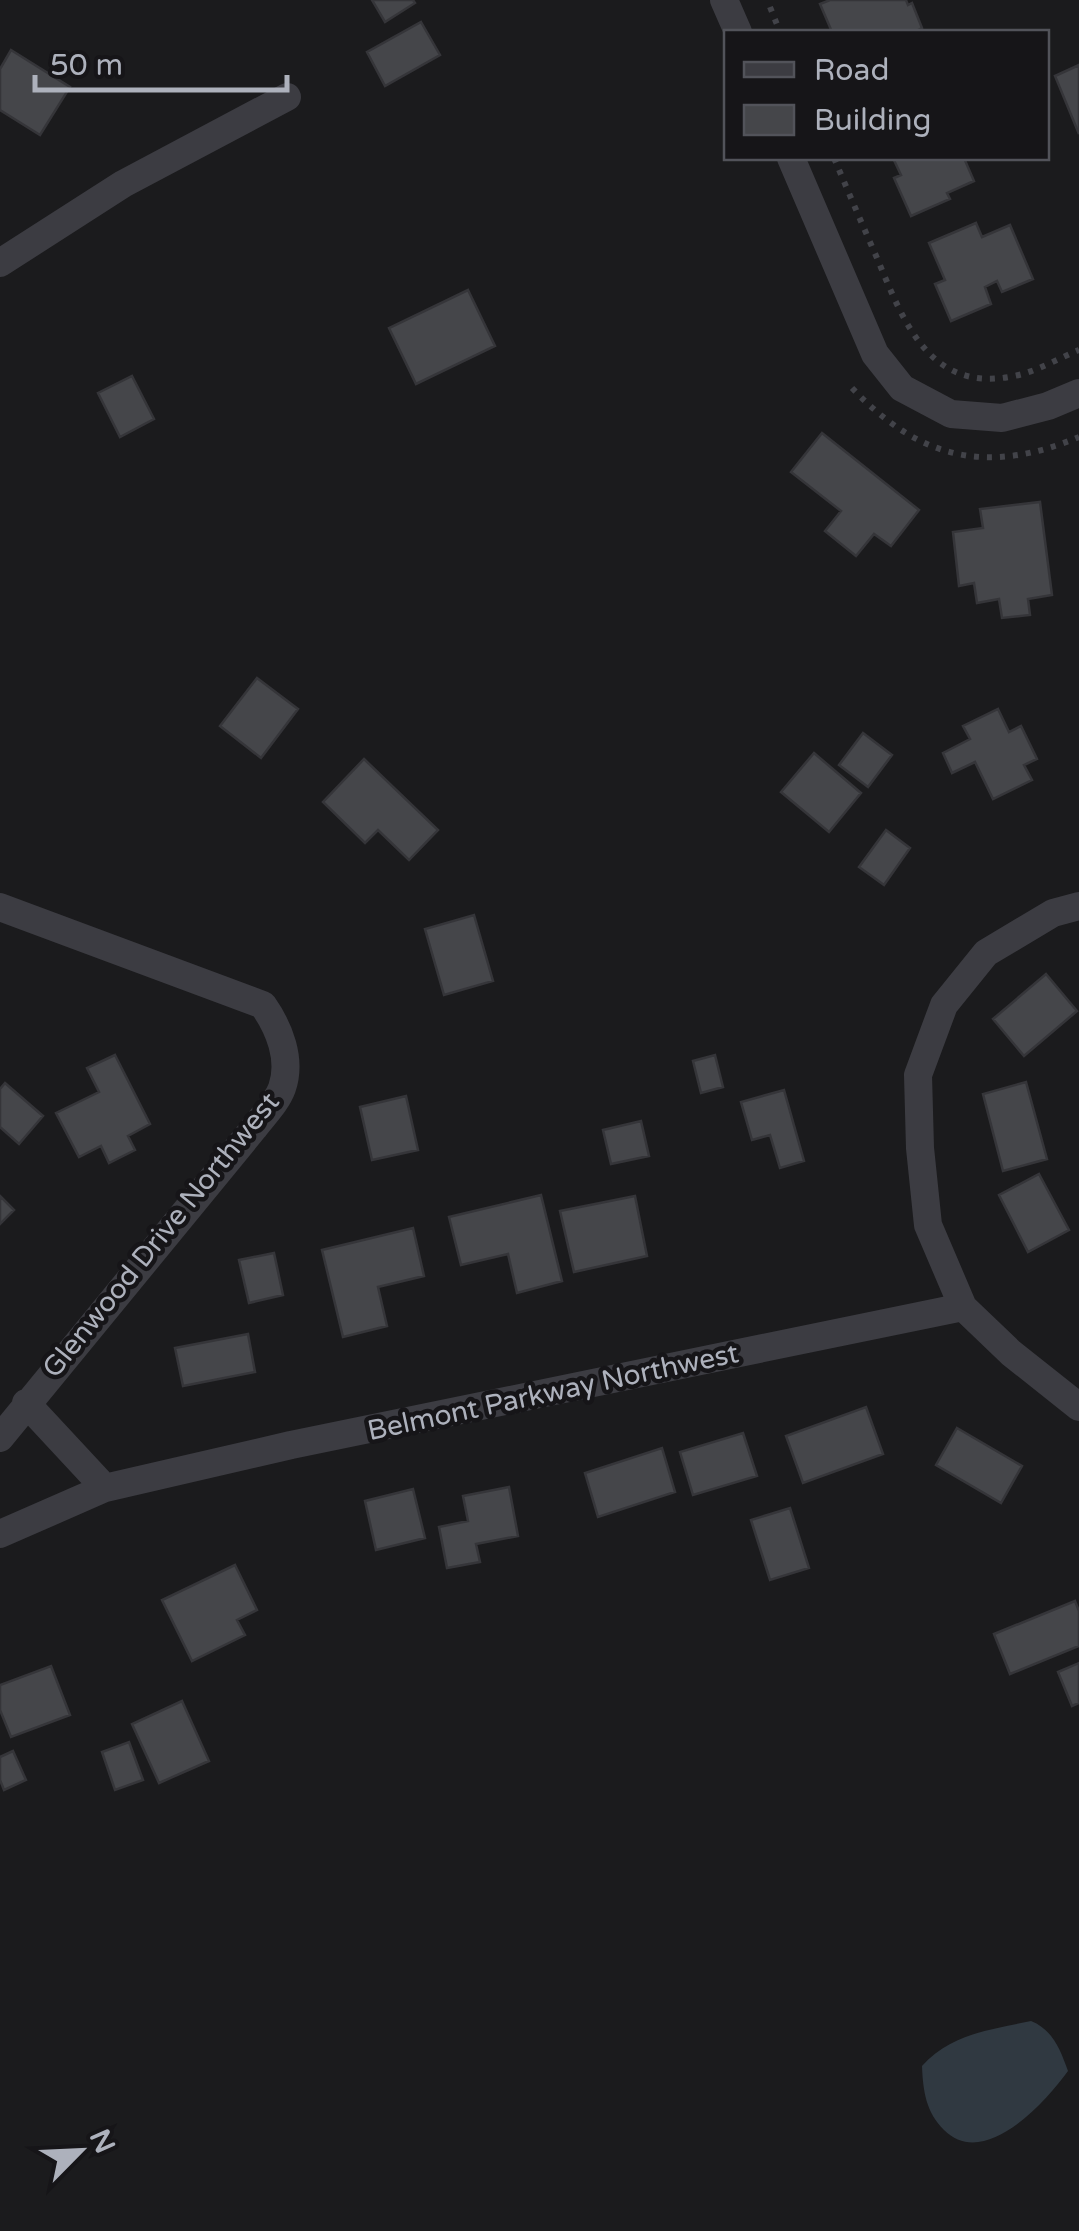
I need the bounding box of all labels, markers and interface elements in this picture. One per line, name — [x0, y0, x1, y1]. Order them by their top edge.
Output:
scale bar — [35, 30, 288, 92]
legend — [724, 30, 1049, 160]
text: 50 m — [50, 47, 123, 84]
text: Road — [814, 52, 889, 89]
text: Building — [814, 102, 931, 139]
street label: Glenwood Drive Northwest — [35, 1085, 287, 1385]
street label: Belmont Parkway Northwest — [364, 1336, 742, 1448]
north arrow — [30, 2101, 130, 2201]
text: N — [82, 2124, 122, 2158]

